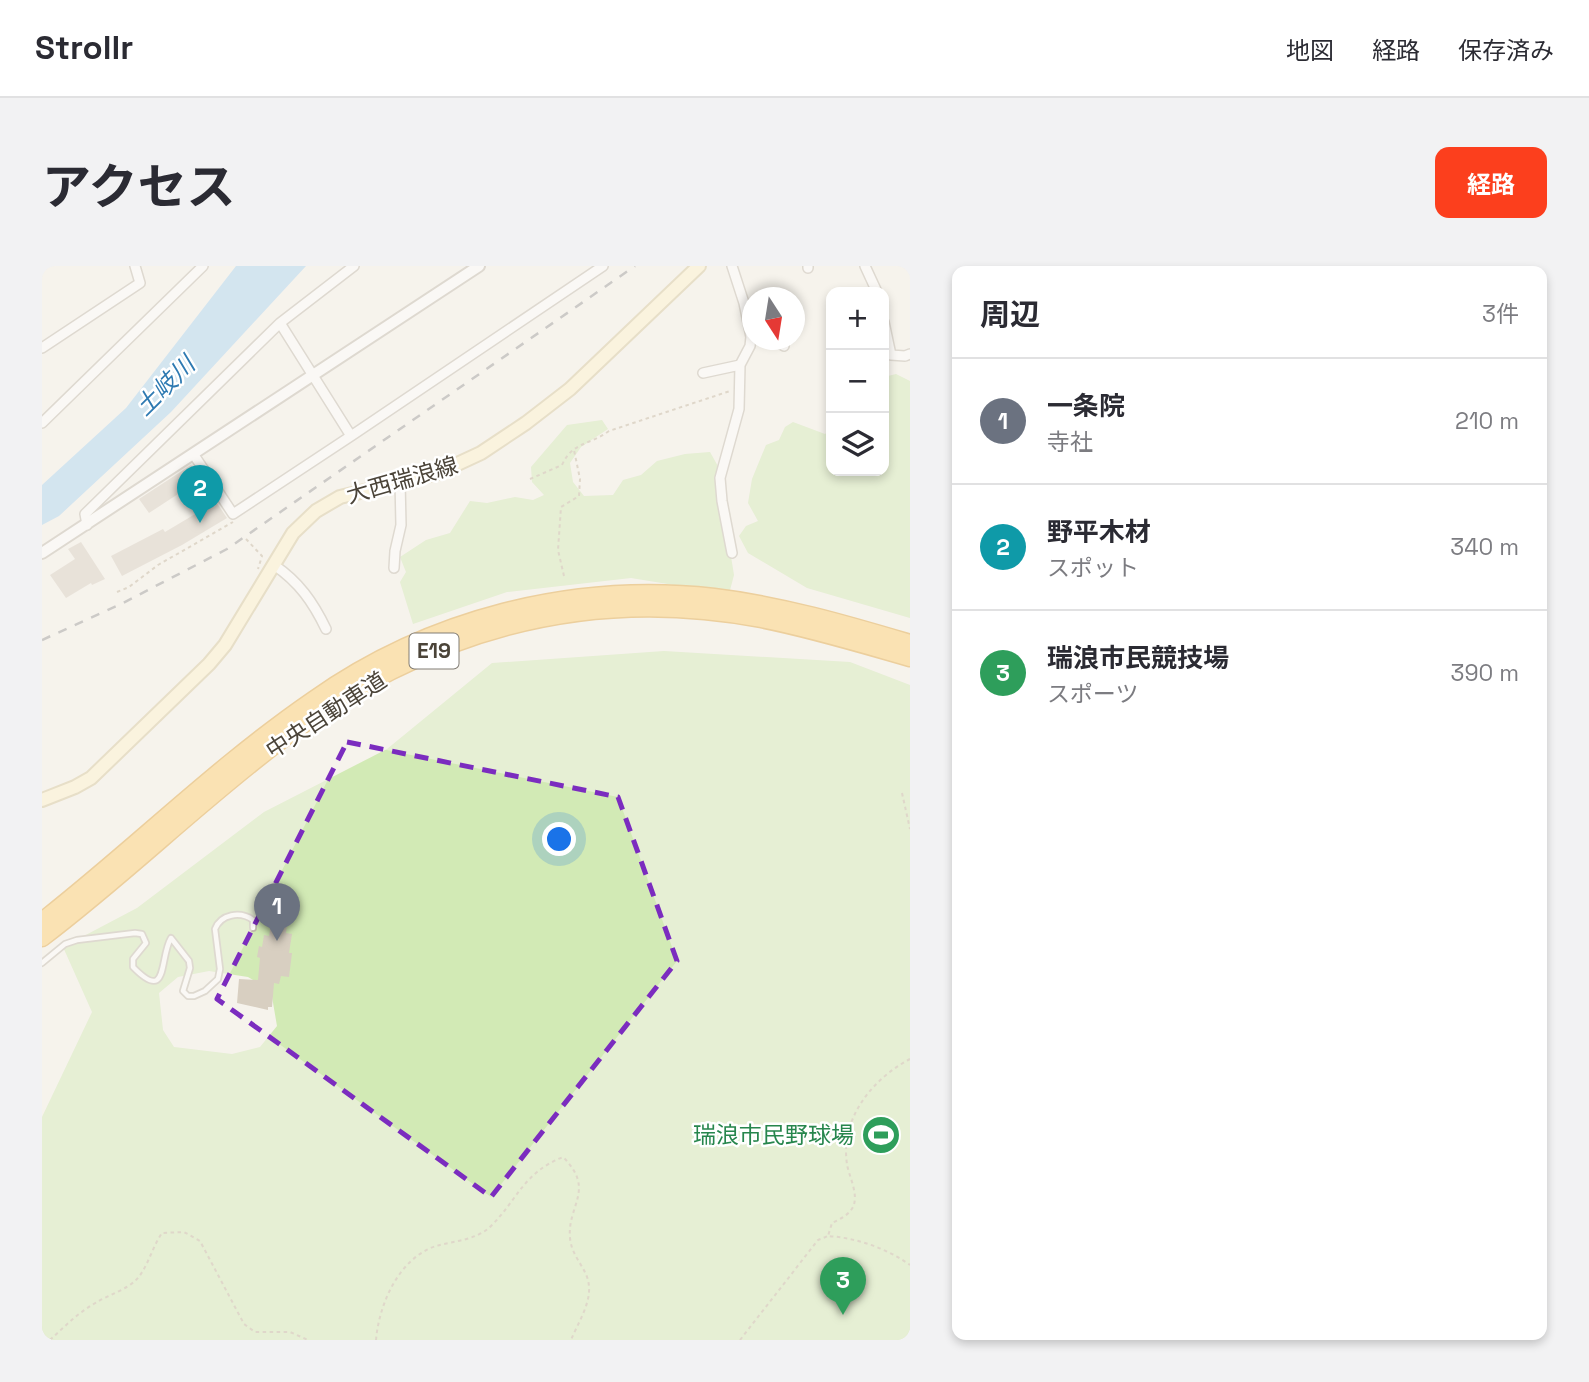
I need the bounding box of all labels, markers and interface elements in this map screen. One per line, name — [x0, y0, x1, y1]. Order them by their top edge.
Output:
text: Strollr — [35, 27, 133, 69]
text: 地図 — [1286, 35, 1334, 66]
text: 経路 — [1372, 35, 1420, 66]
text: 保存済み — [1458, 35, 1554, 66]
button: 経路 — [1435, 147, 1547, 218]
text: アクセス — [42, 156, 236, 218]
north arrow — [742, 287, 805, 350]
map controls — [826, 287, 889, 476]
button: + — [826, 287, 889, 350]
text: 周辺 — [980, 295, 1040, 334]
text: 3件 — [1482, 299, 1519, 329]
water label: 土岐川 — [128, 347, 203, 422]
button: − — [826, 350, 889, 413]
text: 一条院 — [1047, 389, 1125, 423]
text: 1 — [998, 406, 1008, 436]
text: 210 m — [1455, 406, 1519, 436]
button: layers — [826, 413, 889, 476]
text: 寺社 — [1047, 427, 1093, 457]
street label: 大西瑞浪線 — [343, 450, 461, 510]
pin: 2 — [177, 465, 223, 523]
text: 野平木材 — [1047, 515, 1151, 549]
text: 2 — [996, 532, 1010, 562]
text: 340 m — [1450, 532, 1519, 562]
text: スポット — [1047, 553, 1139, 583]
road number: E19 — [410, 634, 458, 668]
text: 瑞浪市民競技場 — [1047, 641, 1229, 675]
text: 3 — [996, 658, 1010, 688]
text: 390 m — [1451, 658, 1519, 688]
street label: 中央自動車道 — [260, 665, 392, 765]
text: スポーツ — [1047, 679, 1139, 709]
your location — [542, 822, 576, 856]
pin: 1 — [254, 883, 300, 941]
sports icon: 瑞浪市民野球場 — [860, 1114, 902, 1156]
place label: 瑞浪市民野球場 — [693, 1120, 854, 1150]
pin: 3 — [820, 1257, 866, 1315]

